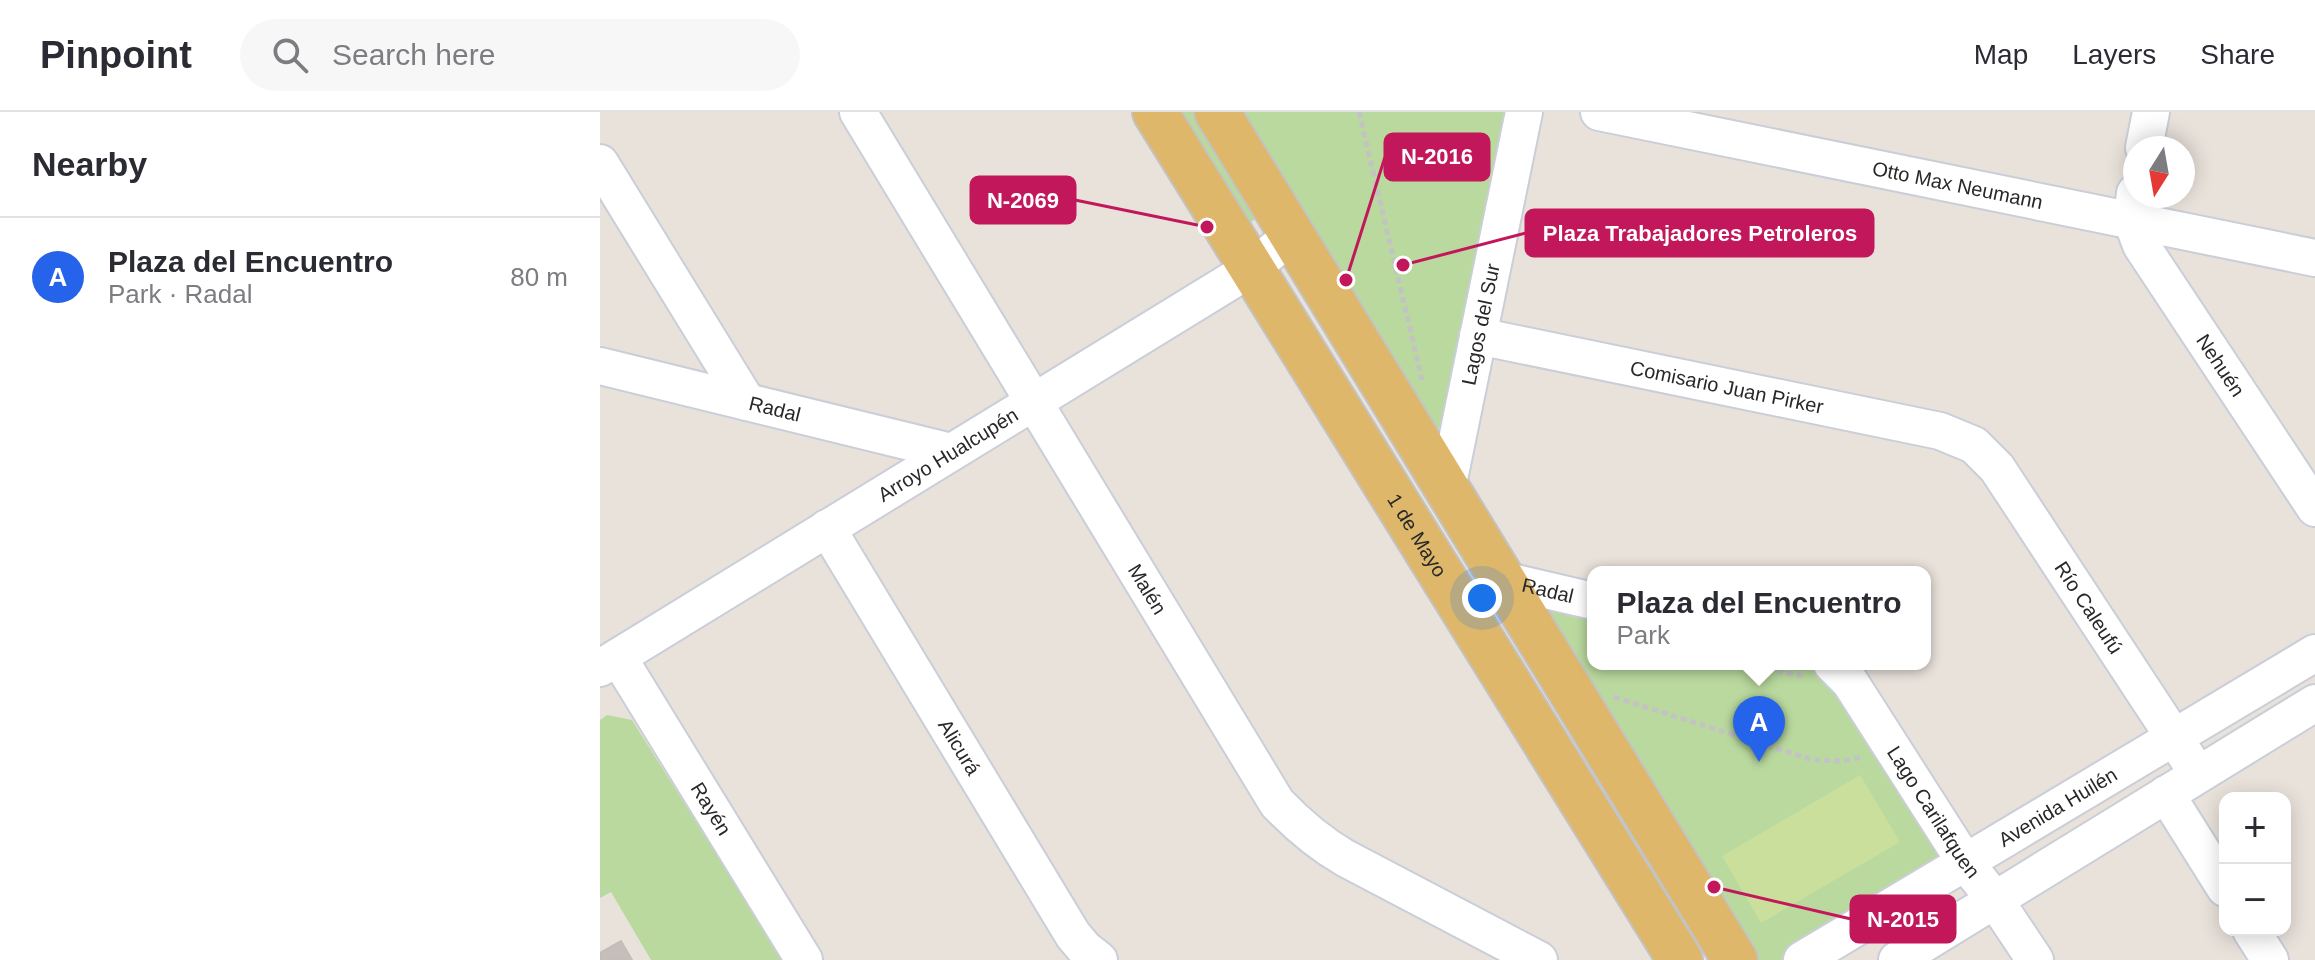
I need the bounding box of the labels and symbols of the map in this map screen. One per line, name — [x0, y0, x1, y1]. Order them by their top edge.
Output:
callout: N-2016 — [1385, 134, 1489, 180]
north arrow — [2123, 136, 2195, 208]
text: N-2016 — [1401, 144, 1473, 169]
street label: Otto Max Neumann — [1870, 157, 2045, 213]
callout: N-2069 — [971, 177, 1075, 223]
text: N-2069 — [987, 188, 1059, 213]
callout: Plaza Trabajadores Petroleros — [1526, 210, 1873, 256]
text: Plaza Trabajadores Petroleros — [1543, 221, 1857, 246]
street label: Lagos del Sur — [1457, 261, 1504, 387]
street label: Nehuén — [2192, 330, 2249, 401]
street label: Comisario Juan Pirker — [1628, 357, 1826, 418]
street label: Radal — [747, 392, 803, 426]
street label: Arroyo Hualcupén — [874, 403, 1022, 506]
street label: 1 de Mayo — [1383, 490, 1451, 581]
street label: Río Caleufú — [2051, 557, 2127, 658]
street label: Malén — [1124, 560, 1171, 618]
street label: Radal — [1520, 574, 1576, 607]
your location — [1462, 578, 1502, 618]
pin: A — [1733, 696, 1785, 762]
street label: Alicurá — [934, 715, 985, 780]
street label: Lago Carilafquen — [1883, 742, 1984, 882]
street label: Avenida Huilén — [1994, 763, 2121, 851]
street label: Rayén — [687, 778, 736, 839]
callout: N-2015 — [1851, 896, 1955, 942]
text: N-2015 — [1867, 907, 1939, 932]

